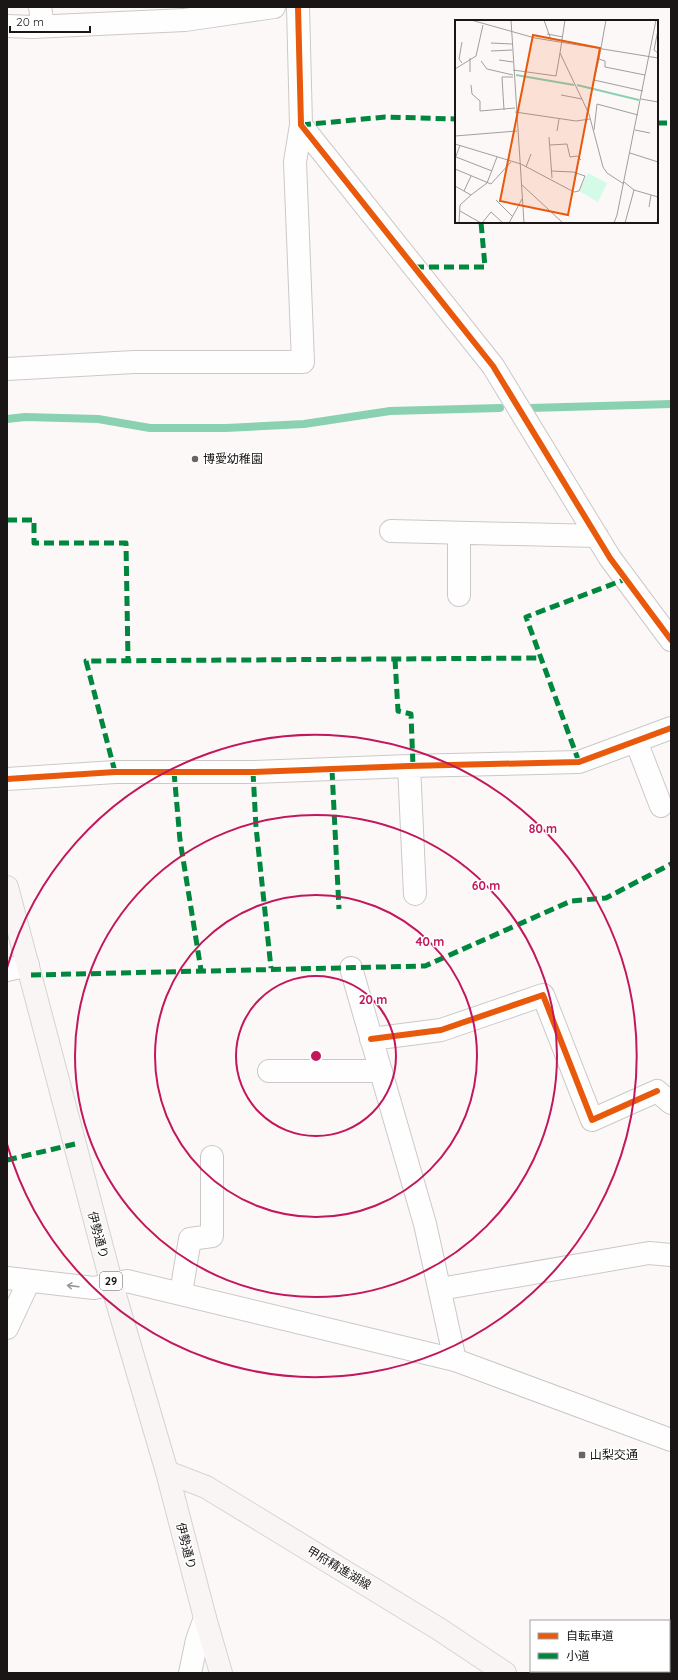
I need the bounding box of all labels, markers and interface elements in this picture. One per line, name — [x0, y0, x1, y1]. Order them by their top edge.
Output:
scale bar — [10, 8, 90, 34]
text: 20 m — [16, 14, 44, 29]
inset map — [455, 20, 658, 223]
place label: 博愛幼稚園 — [203, 451, 263, 466]
marker: 博愛幼稚園 — [190, 454, 200, 464]
text: 80 m — [529, 821, 557, 836]
text: 60 m — [472, 878, 500, 893]
text: 40 m — [416, 934, 444, 949]
text: 20 m — [359, 992, 387, 1007]
centre of rings — [309, 1049, 323, 1063]
street label: 伊勢通り — [85, 1210, 112, 1260]
road number: 29 — [100, 1272, 122, 1290]
one-way arrow — [67, 1282, 80, 1290]
place label: 山梨交通 — [590, 1447, 638, 1462]
marker: 山梨交通 — [577, 1450, 587, 1460]
street label: 伊勢通り — [173, 1521, 200, 1571]
street label: 甲府精進湖線 — [305, 1543, 374, 1593]
legend — [530, 1620, 670, 1672]
text: 自転車道 — [566, 1628, 614, 1643]
text: 小道 — [566, 1648, 590, 1663]

